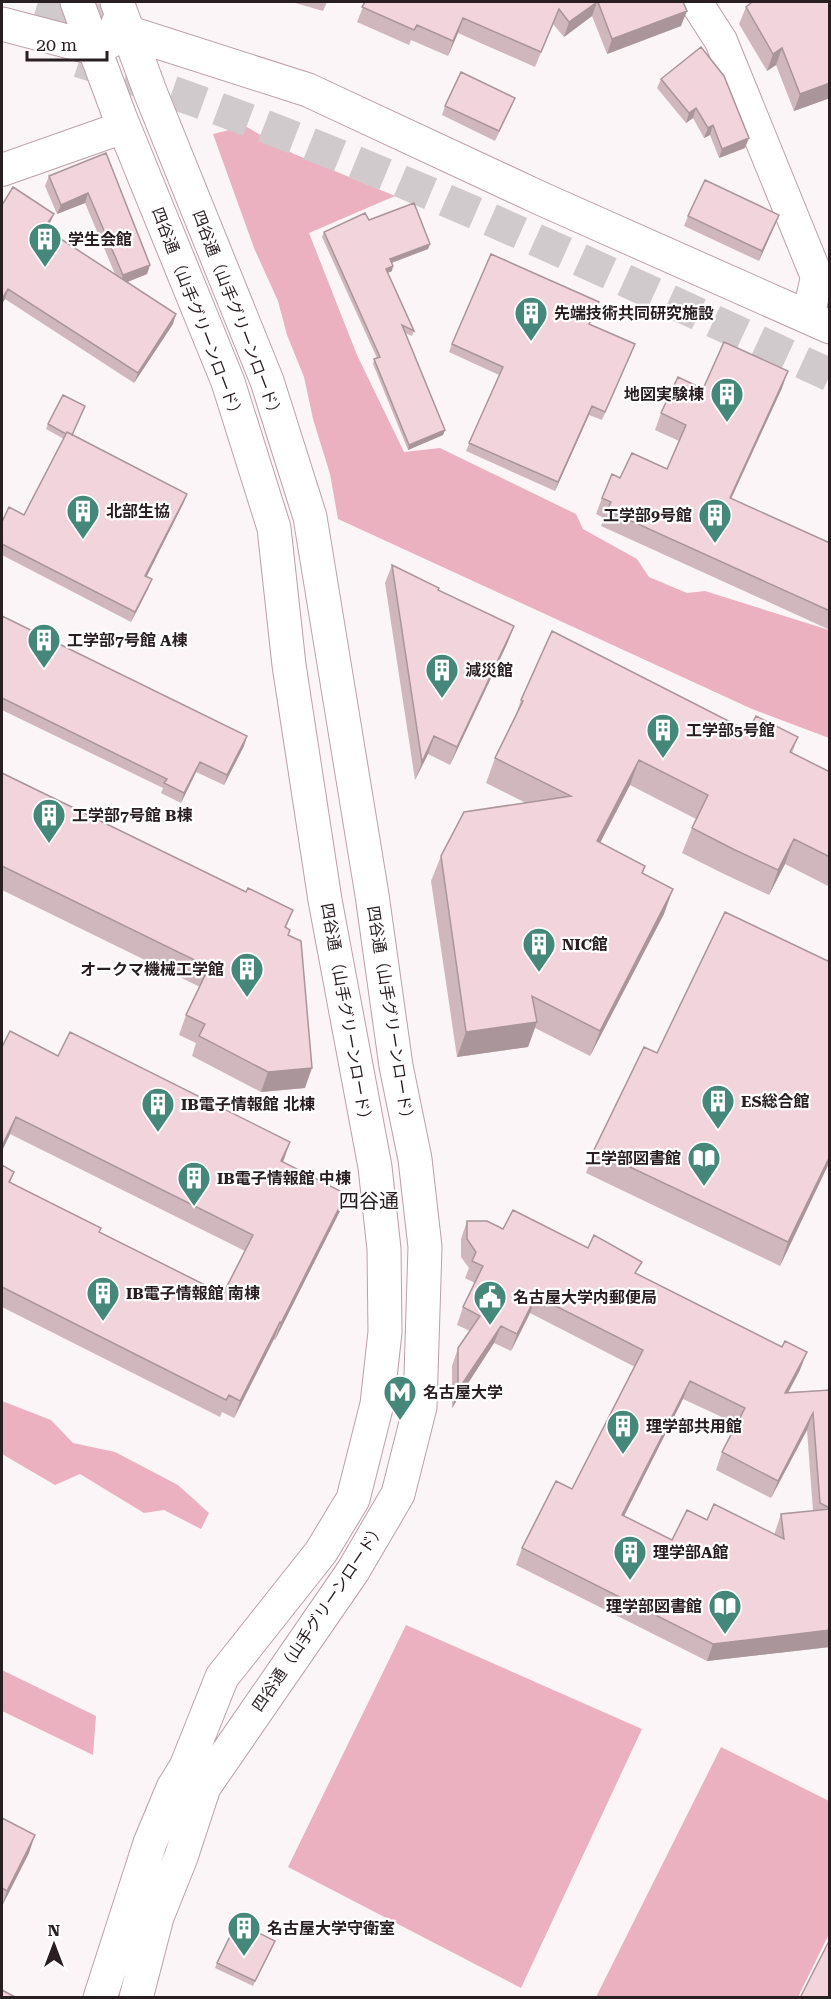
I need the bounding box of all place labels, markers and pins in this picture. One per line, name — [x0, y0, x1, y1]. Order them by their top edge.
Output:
building icon: 学生会館 — [27, 221, 63, 268]
place label: 学生会館 — [68, 230, 132, 249]
building icon: 先端技術共同研究施設 — [513, 295, 549, 342]
place label: 先端技術共同研究施設 — [554, 304, 714, 323]
building icon: 地図実験棟 — [709, 376, 745, 423]
place label: 地図実験棟 — [624, 385, 704, 404]
building icon: 北部生協 — [65, 493, 101, 540]
building icon: 工学部9号館 — [697, 497, 733, 544]
place label: 北部生協 — [106, 502, 170, 521]
place label: 工学部9号館 — [603, 506, 692, 525]
building icon: 工学部7号館 A棟 — [26, 622, 62, 669]
place label: 工学部7号館 A棟 — [67, 631, 188, 650]
building icon: 減災館 — [424, 652, 460, 699]
place label: 減災館 — [465, 661, 513, 680]
building icon: 工学部5号館 — [645, 712, 681, 759]
place label: 工学部5号館 — [686, 721, 775, 740]
building icon: 工学部7号館 B棟 — [31, 797, 67, 844]
place label: 工学部7号館 B棟 — [72, 806, 193, 825]
building icon: NIC館 — [521, 926, 557, 973]
place label: NIC館 — [562, 935, 608, 954]
building icon: オークマ機械工学館 — [229, 951, 265, 998]
place label: オークマ機械工学館 — [80, 960, 224, 979]
building icon: ES総合館 — [700, 1083, 736, 1130]
building icon: IB電子情報館 北棟 — [140, 1086, 176, 1133]
place label: ES総合館 — [741, 1092, 809, 1111]
place label: IB電子情報館 北棟 — [181, 1095, 315, 1114]
library icon: 工学部図書館 — [686, 1140, 722, 1187]
place label: 工学部図書館 — [585, 1149, 681, 1168]
building icon: IB電子情報館 中棟 — [176, 1160, 212, 1207]
place label: IB電子情報館 中棟 — [217, 1169, 351, 1188]
building icon: IB電子情報館 南棟 — [85, 1275, 121, 1322]
public building icon: 名古屋大学内郵便局 — [472, 1279, 508, 1326]
place label: IB電子情報館 南棟 — [126, 1284, 260, 1303]
place label: 名古屋大学内郵便局 — [513, 1288, 657, 1307]
metro station icon: 名古屋大学 — [382, 1374, 418, 1421]
place label: 名古屋大学 — [423, 1383, 503, 1402]
building icon: 理学部共用館 — [605, 1408, 641, 1455]
place label: 理学部共用館 — [646, 1417, 742, 1436]
building icon: 理学部A館 — [612, 1534, 648, 1581]
place label: 理学部A館 — [653, 1543, 729, 1562]
library icon: 理学部図書館 — [707, 1588, 743, 1635]
place label: 理学部図書館 — [606, 1597, 702, 1616]
building icon: 名古屋大学守衛室 — [226, 1910, 262, 1957]
place label: 名古屋大学守衛室 — [267, 1919, 395, 1938]

